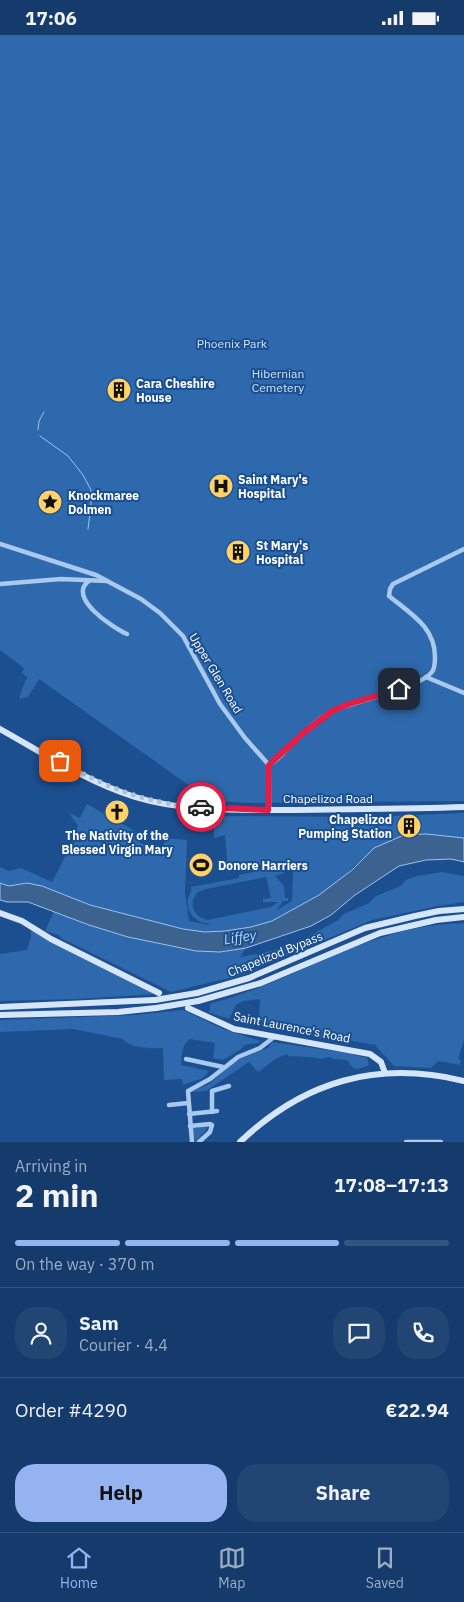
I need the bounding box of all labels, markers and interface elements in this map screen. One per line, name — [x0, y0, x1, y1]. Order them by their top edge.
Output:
text: 17:06 — [25, 6, 77, 30]
park label: Phoenix Park — [197, 336, 268, 351]
park label: Hibernian Cemetery — [252, 366, 304, 395]
place label: Cara Cheshire House — [136, 376, 215, 405]
building icon: Cara Cheshire House — [106, 377, 132, 403]
place label: Saint Mary's Hospital — [238, 472, 308, 501]
hospital icon: Saint Mary's Hospital — [208, 473, 234, 499]
place label: Knockmaree Dolmen — [68, 488, 139, 517]
place icon: Knockmaree Dolmen — [37, 489, 63, 515]
place label: St Mary's Hospital — [256, 538, 308, 567]
building icon: St Mary's Hospital — [225, 539, 251, 565]
street label: Upper Glen Road — [186, 630, 246, 716]
pin — [378, 668, 420, 710]
icon: home — [385, 675, 413, 703]
pin — [39, 740, 81, 782]
icon: bag — [46, 747, 74, 775]
courier — [176, 782, 226, 832]
street label: Chapelizod Road — [283, 791, 373, 806]
icon: car — [187, 793, 215, 821]
church icon: The Nativity of the Blessed Virgin Mary — [104, 799, 130, 825]
place label: Chapelizod Pumping Station — [298, 812, 392, 841]
building icon: Chapelizod Pumping Station — [396, 813, 422, 839]
place label: The Nativity of the Blessed Virgin Mary — [61, 828, 173, 857]
sports icon: Donore Harriers — [188, 852, 214, 878]
place label: Donore Harriers — [218, 858, 308, 873]
water label: Liffey — [222, 925, 259, 948]
street label: Chapelizod Bypass — [225, 928, 325, 980]
street label: Saint Laurence's Road — [232, 1008, 352, 1046]
text: Arriving in — [15, 1156, 87, 1176]
text: 17:08–17:13 — [334, 1173, 449, 1197]
text: 2 min — [15, 1174, 99, 1216]
text: On the way · 370 m — [15, 1254, 154, 1274]
button: person — [15, 1307, 67, 1359]
button: chat — [333, 1307, 385, 1359]
button: phone — [397, 1307, 449, 1359]
text: Sam — [79, 1311, 119, 1335]
text: Courier · 4.4 — [79, 1335, 168, 1355]
text: Order #4290 — [15, 1398, 127, 1422]
text: €22.94 — [386, 1398, 449, 1422]
button: Help — [15, 1464, 227, 1522]
button: Share — [237, 1464, 449, 1522]
tab: Home — [60, 1544, 98, 1592]
tab: Map — [218, 1544, 246, 1592]
tab: Saved — [366, 1544, 404, 1592]

